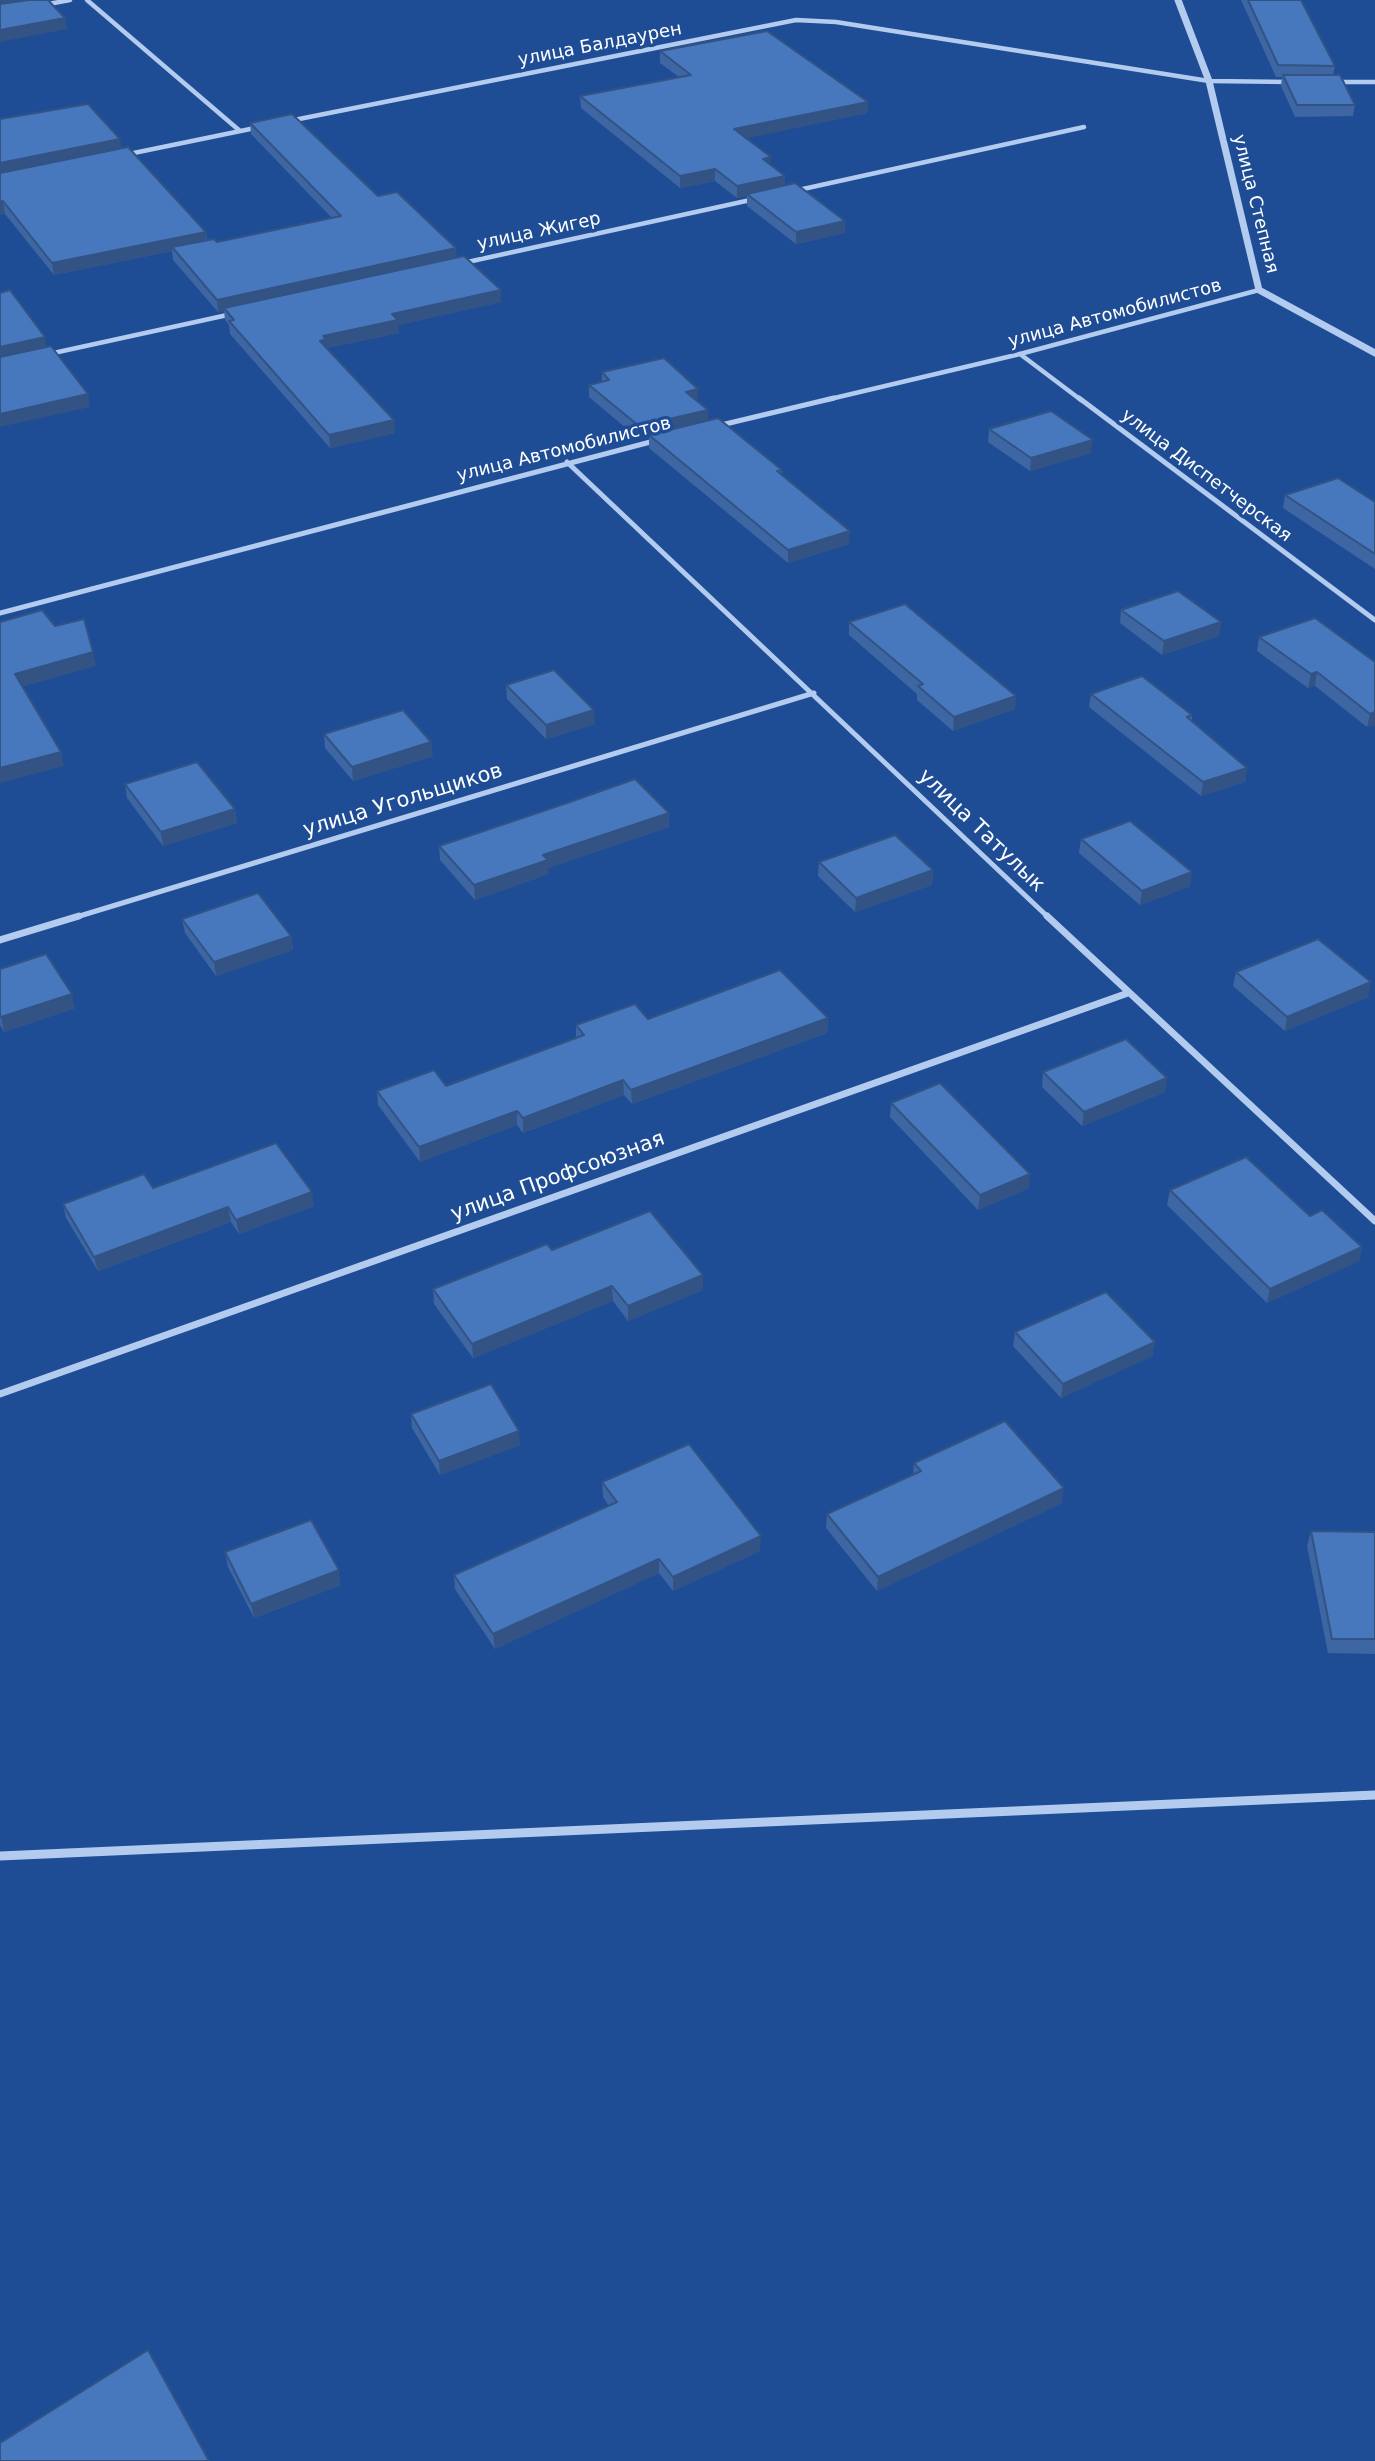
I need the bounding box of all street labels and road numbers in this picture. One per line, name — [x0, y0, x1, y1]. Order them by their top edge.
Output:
street label: улица Балдаурен — [516, 19, 684, 71]
street label: улица Степная — [1227, 132, 1283, 276]
street label: улица Жигер — [475, 208, 603, 256]
street label: улица Автомобилистов — [1006, 275, 1224, 353]
street label: улица Диспетчерская — [1117, 405, 1295, 547]
street label: улица Автомобилистов — [455, 413, 673, 487]
street label: улица Угольщиков — [300, 759, 506, 843]
street label: улица Татулык — [912, 764, 1050, 898]
street label: улица Профсоюзная — [448, 1127, 668, 1227]

